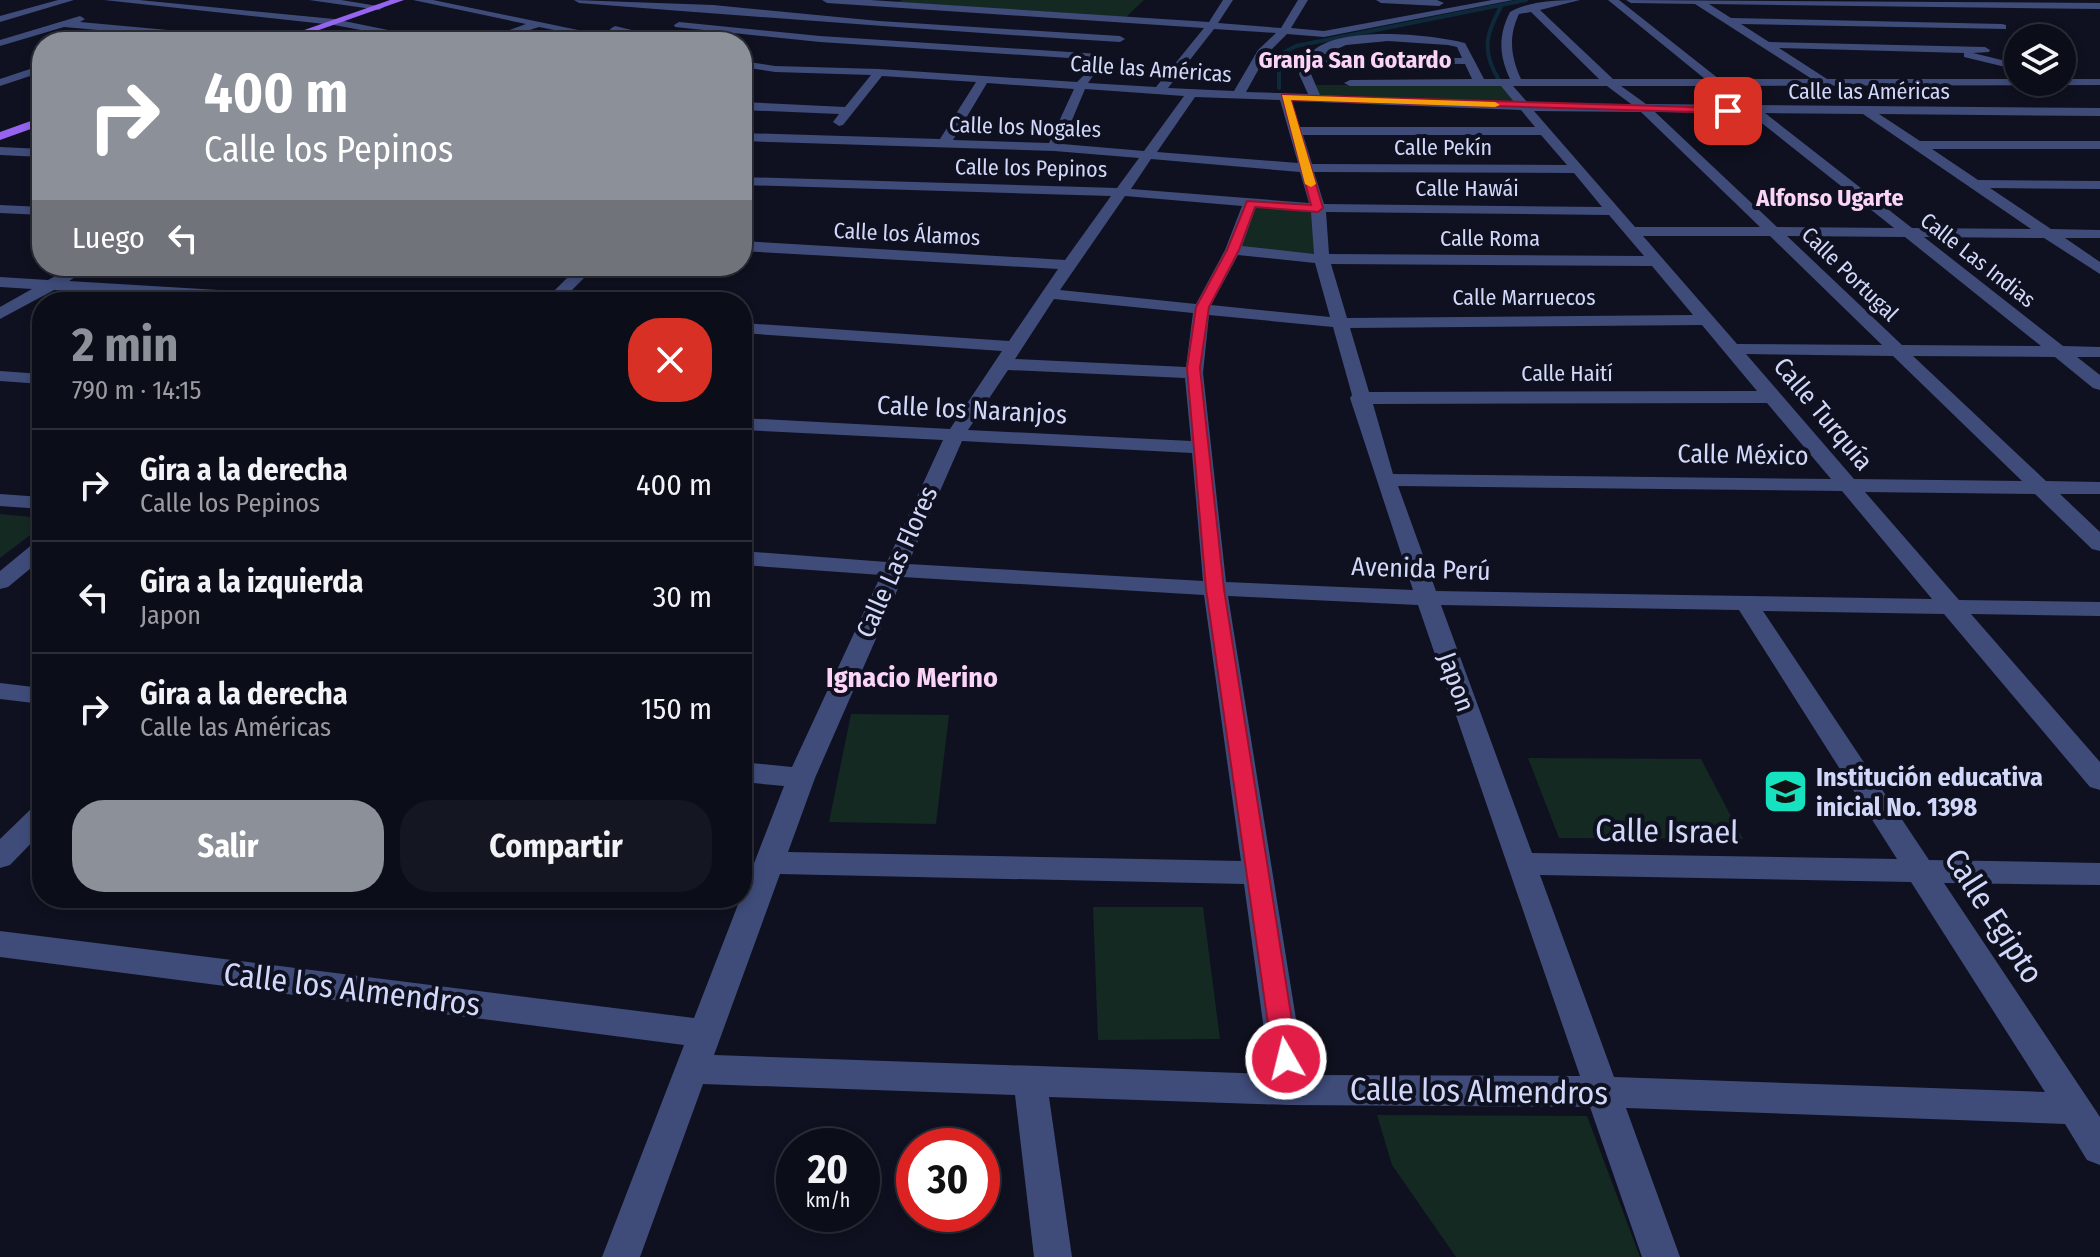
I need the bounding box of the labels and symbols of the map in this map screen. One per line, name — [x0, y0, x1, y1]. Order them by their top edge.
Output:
district label: Granja San Gotardo — [1259, 46, 1452, 74]
street label: Calle las Américas — [1069, 50, 1233, 88]
pin — [1694, 77, 1762, 145]
street label: Calle las Américas — [1788, 78, 1950, 105]
street label: Calle los Nogales — [948, 111, 1102, 143]
street label: Calle Pekín — [1394, 134, 1492, 161]
street label: Calle los Pepinos — [955, 153, 1107, 183]
street label: Calle Hawái — [1415, 175, 1519, 202]
district label: Alfonso Ugarte — [1755, 184, 1904, 212]
street label: Calle Las Indias — [1915, 207, 2041, 313]
street label: Calle los Álamos — [833, 217, 981, 251]
street label: Calle Portugal — [1796, 221, 1904, 327]
street label: Calle Roma — [1440, 225, 1540, 252]
street label: Calle Marruecos — [1452, 284, 1596, 311]
street label: Calle Turquía — [1767, 351, 1879, 477]
street label: Calle Haití — [1521, 360, 1613, 387]
street label: Calle los Naranjos — [876, 390, 1068, 430]
street label: Calle México — [1677, 438, 1809, 472]
street label: Calle Las Flores — [850, 481, 944, 643]
street label: Avenida Perú — [1351, 551, 1491, 587]
street label: Japon — [1431, 648, 1481, 716]
district label: Ignacio Merino — [826, 661, 998, 694]
place label: Institución educativa inicial No. 1398 — [1816, 762, 2043, 823]
school or university icon: Institución educativa inicial No. 1398 — [1761, 768, 1809, 816]
street label: Calle Israel — [1595, 811, 1739, 851]
street label: Calle Egipto — [1936, 842, 2052, 990]
street label: Calle los Almendros — [222, 954, 482, 1024]
position arrow — [1244, 1017, 1328, 1101]
street label: Calle los Almendros — [1350, 1070, 1608, 1112]
speed limit sign: 30 — [896, 1128, 1000, 1232]

